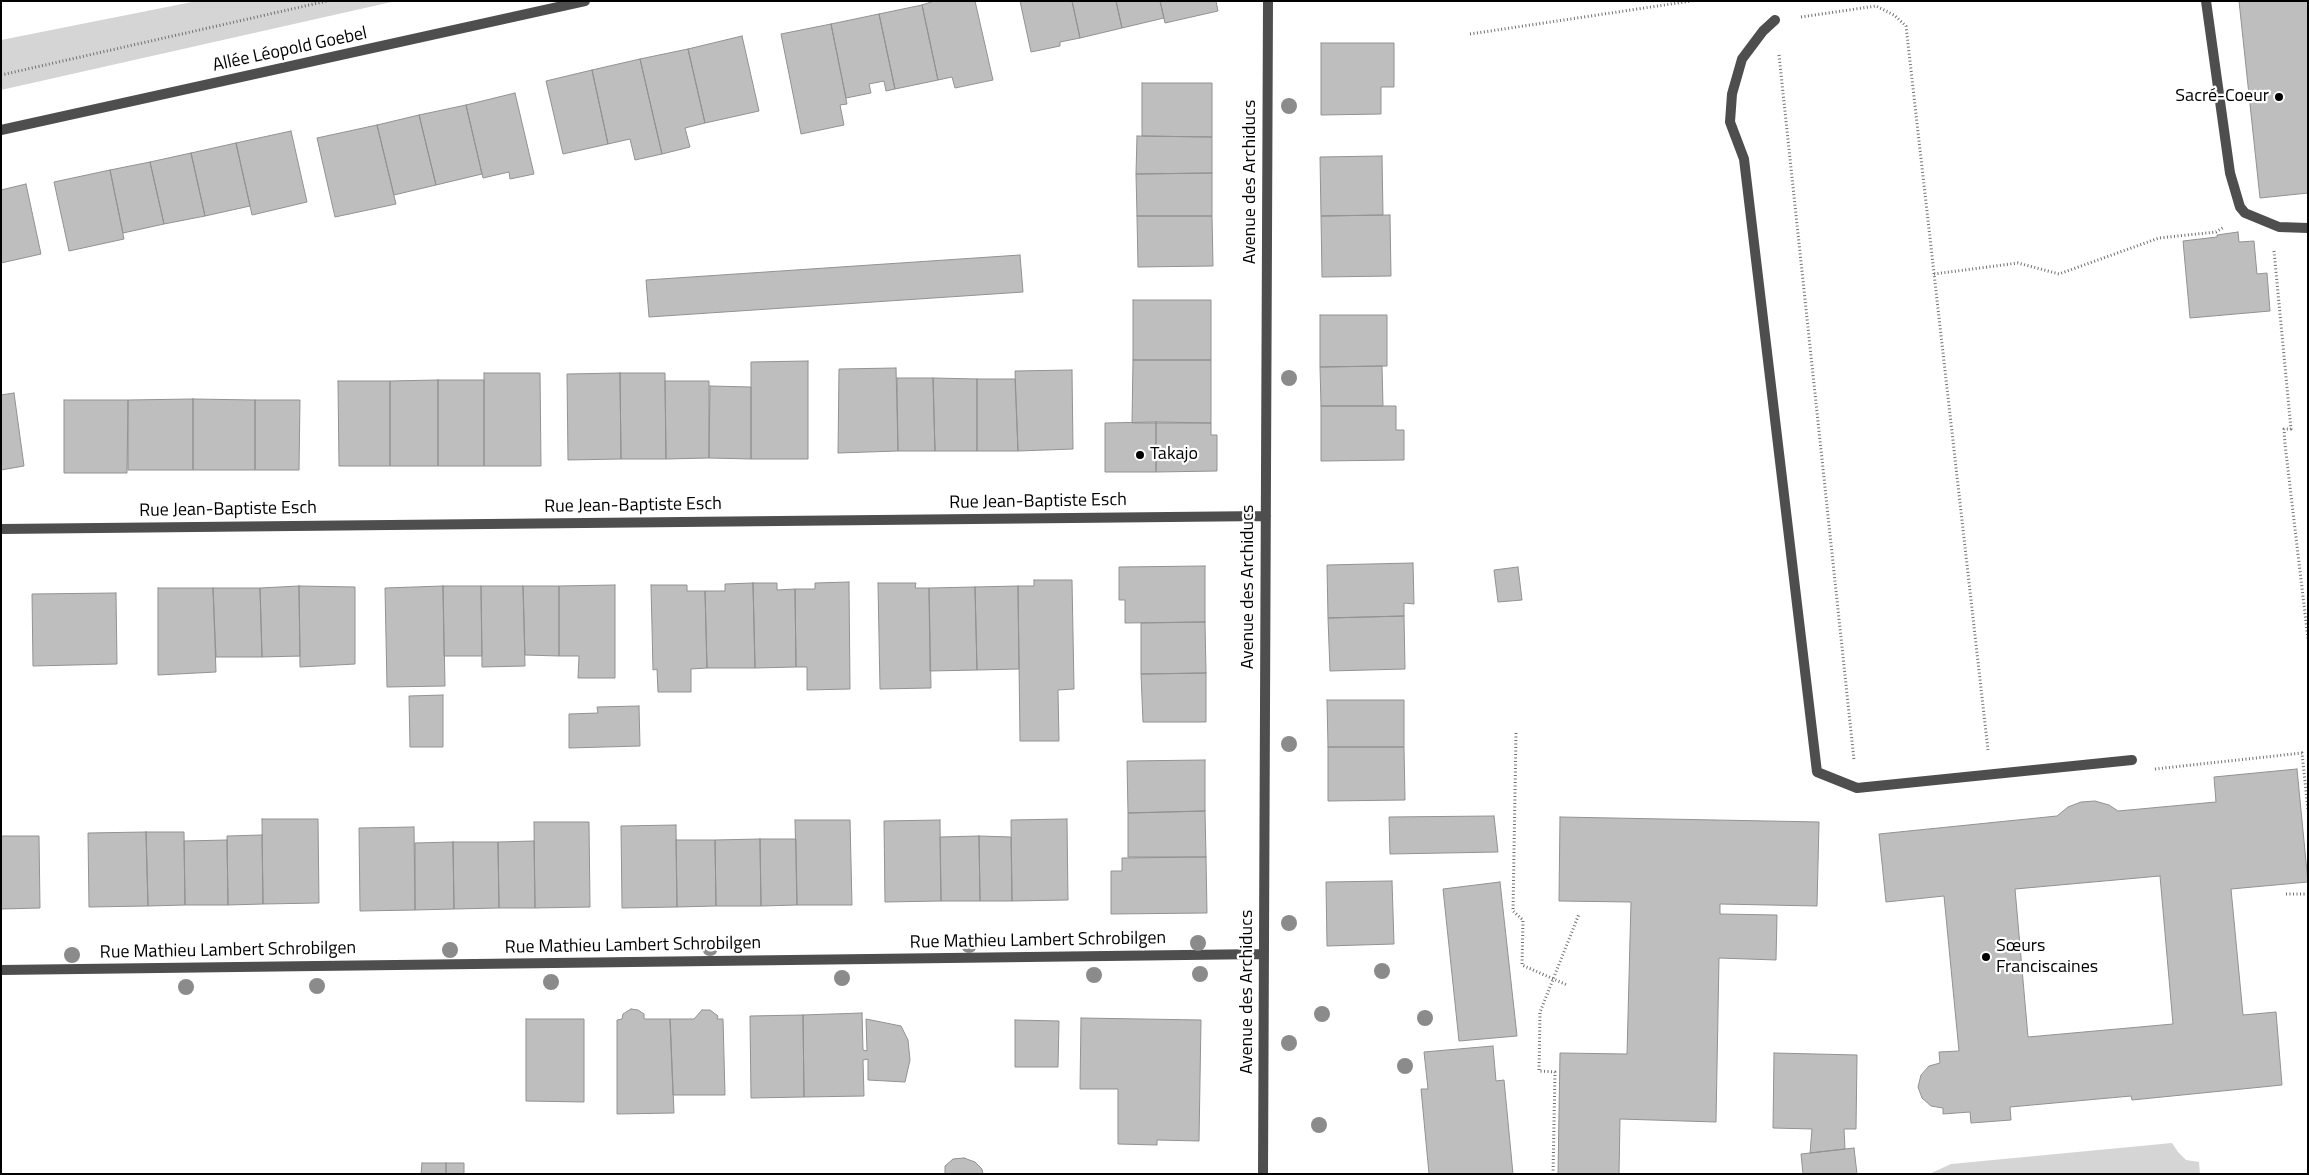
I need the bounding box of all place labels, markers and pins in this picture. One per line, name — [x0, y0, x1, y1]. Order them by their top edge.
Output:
place label: Sacré-Coeur — [2175, 86, 2269, 108]
marker: Sacré-Coeur — [2273, 91, 2285, 103]
place label: Takajo — [1150, 444, 1198, 466]
marker: Takajo — [1134, 449, 1146, 461]
place label: Sœurs Franciscaines — [1996, 936, 2098, 979]
marker: Sœurs Franciscaines — [1980, 951, 1992, 963]

